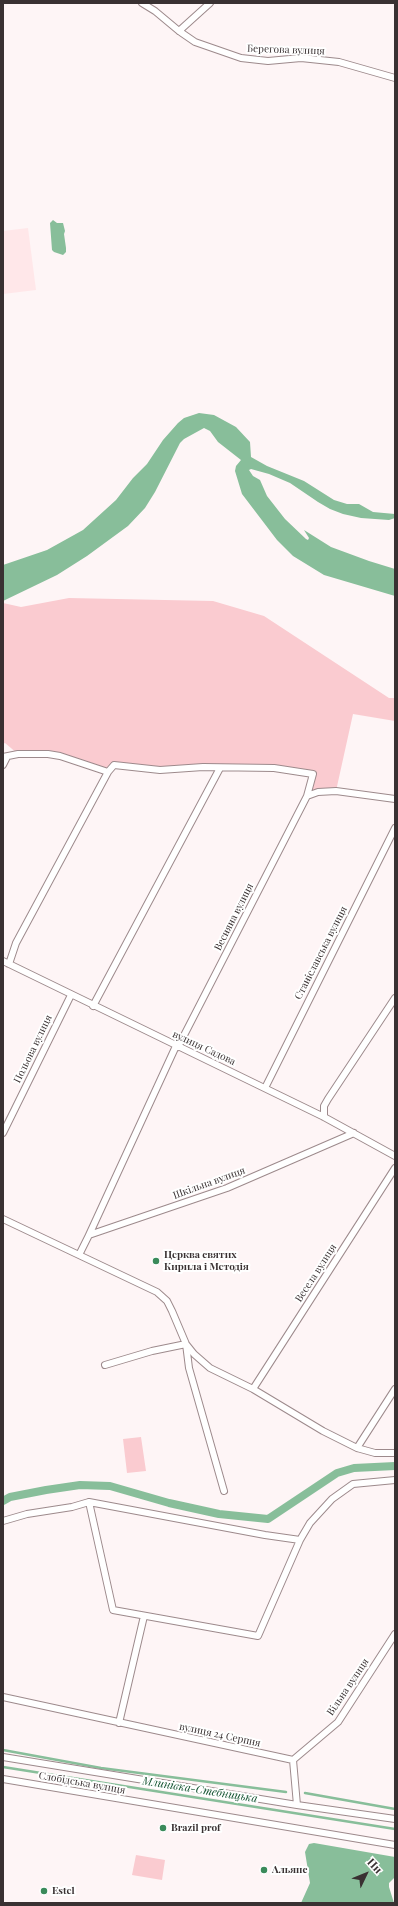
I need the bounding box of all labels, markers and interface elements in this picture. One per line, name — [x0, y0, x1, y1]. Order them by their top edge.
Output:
street label: Берегова вулиця — [247, 43, 325, 57]
street label: Весняна вулиця — [212, 881, 256, 953]
street label: Станіславська вулиця — [292, 904, 350, 1002]
street label: Польова вулиця — [11, 1013, 55, 1085]
street label: вулиця Садова — [171, 1028, 237, 1068]
street label: Шкільна вулиця — [171, 1164, 247, 1202]
street label: Весела вулиця — [293, 1242, 339, 1304]
place label: Церква святих Кирила і Методія — [164, 1249, 249, 1272]
marker: Церква святих Кирила і Методія — [151, 1256, 161, 1266]
street label: Вільна вулиця — [324, 1656, 372, 1718]
street label: вулиця 24 Серпня — [178, 1721, 262, 1749]
street label: Слобідська вулиця — [38, 1769, 126, 1797]
water label: Млинівка-Стебницька — [142, 1774, 258, 1806]
place label: Brazil prof — [171, 1822, 221, 1834]
marker: Brazil prof — [158, 1823, 168, 1833]
north arrow — [346, 1854, 386, 1894]
text: Пн — [364, 1855, 386, 1876]
place label: Альянс — [272, 1864, 307, 1876]
marker: Альянс — [259, 1865, 269, 1875]
place label: Estel — [52, 1885, 75, 1897]
marker: Estel — [39, 1886, 49, 1896]

